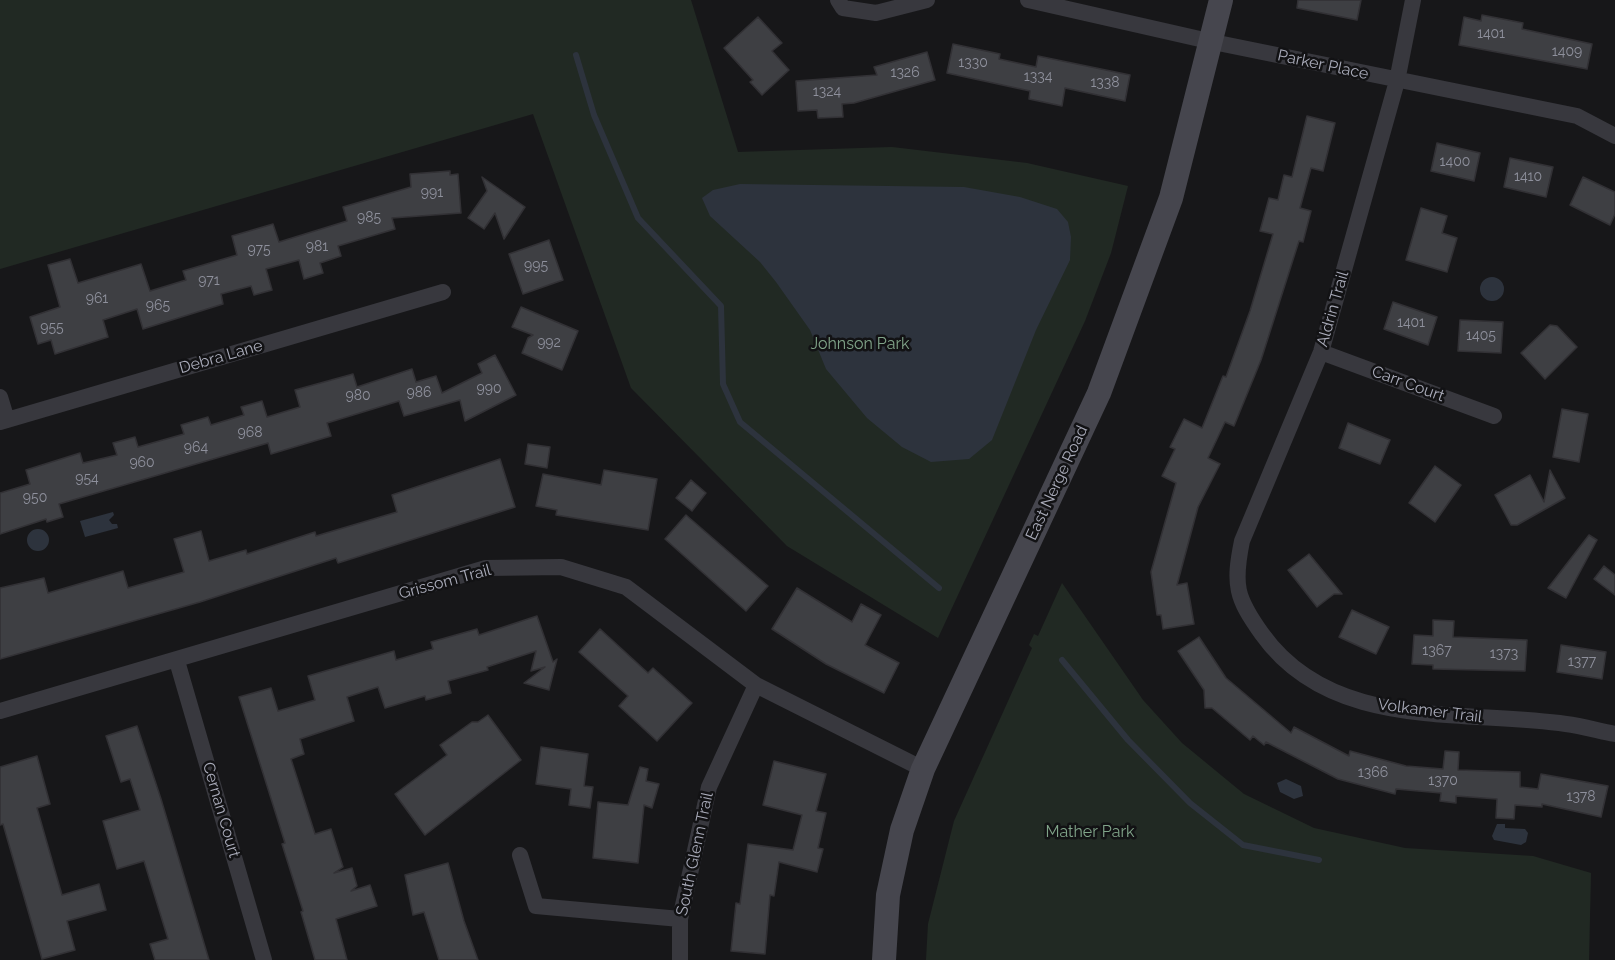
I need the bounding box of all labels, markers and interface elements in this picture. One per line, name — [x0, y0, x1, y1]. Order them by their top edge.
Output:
house number: 1401 — [1477, 26, 1505, 42]
house number: 1409 — [1552, 44, 1582, 60]
street label: Parker Place — [1276, 46, 1370, 84]
house number: 1330 — [958, 55, 988, 71]
house number: 1326 — [890, 65, 920, 81]
house number: 1334 — [1024, 69, 1052, 85]
house number: 1338 — [1090, 75, 1120, 91]
house number: 1324 — [813, 84, 841, 100]
house number: 1400 — [1440, 154, 1470, 170]
house number: 1410 — [1514, 169, 1542, 185]
house number: 991 — [421, 185, 443, 201]
house number: 985 — [357, 210, 381, 226]
house number: 981 — [306, 239, 328, 255]
house number: 975 — [247, 242, 271, 258]
house number: 995 — [524, 258, 548, 274]
street label: Aldrin Trail — [1313, 269, 1353, 349]
house number: 971 — [198, 273, 220, 289]
house number: 961 — [86, 291, 108, 307]
house number: 965 — [146, 298, 170, 314]
house number: 1401 — [1397, 315, 1425, 331]
house number: 955 — [40, 320, 64, 336]
house number: 1405 — [1466, 328, 1496, 344]
park label: Johnson Park — [810, 334, 910, 354]
house number: 992 — [537, 335, 561, 351]
street label: Debra Lane — [177, 336, 265, 378]
street label: Carr Court — [1369, 362, 1447, 406]
house number: 990 — [477, 381, 501, 397]
house number: 986 — [407, 385, 431, 401]
house number: 980 — [345, 388, 371, 404]
street label: East Nerge Road — [1022, 423, 1092, 543]
house number: 968 — [238, 425, 262, 441]
house number: 964 — [184, 440, 208, 456]
house number: 960 — [129, 455, 155, 471]
house number: 954 — [75, 471, 99, 487]
house number: 950 — [23, 490, 47, 506]
street label: Grissom Trail — [397, 560, 493, 604]
house number: 1367 — [1422, 643, 1452, 659]
house number: 1373 — [1490, 646, 1518, 662]
house number: 1377 — [1568, 654, 1596, 670]
street label: Volkamer Trail — [1377, 695, 1483, 727]
street label: Cernan Court — [198, 760, 244, 860]
house number: 1366 — [1358, 765, 1388, 781]
house number: 1370 — [1428, 773, 1458, 789]
house number: 1378 — [1566, 789, 1596, 805]
street label: South Glenn Trail — [673, 790, 717, 918]
park label: Mather Park — [1045, 822, 1135, 842]

